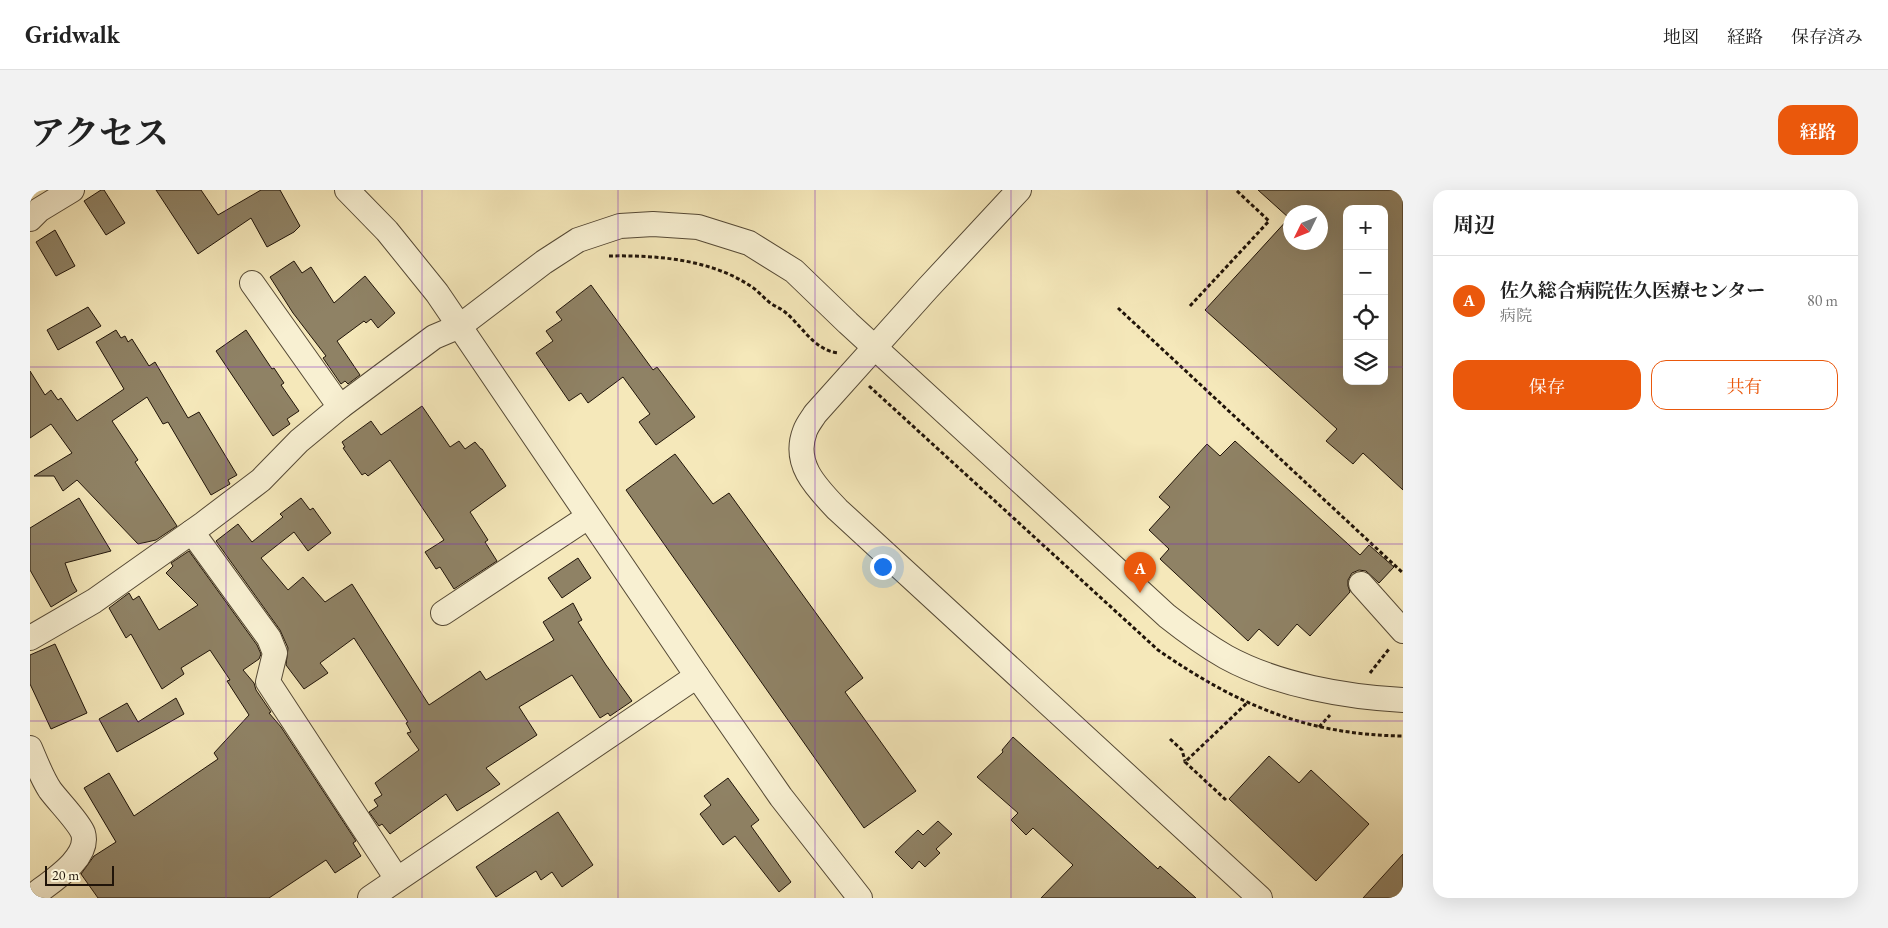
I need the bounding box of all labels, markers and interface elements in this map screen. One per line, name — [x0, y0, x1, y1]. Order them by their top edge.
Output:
text: Gridwalk — [25, 19, 120, 50]
text: 地図 — [1663, 25, 1699, 48]
text: 経路 — [1727, 25, 1763, 48]
text: 保存済み — [1791, 25, 1863, 48]
button: 経路 — [1778, 105, 1858, 155]
text: アクセス — [30, 110, 169, 155]
north arrow — [1283, 205, 1328, 250]
map controls — [1343, 205, 1388, 385]
button: + — [1343, 205, 1388, 250]
text: 周辺 — [1453, 211, 1495, 238]
button: − — [1343, 250, 1388, 295]
text: 佐久総合病院佐久医療センター — [1500, 278, 1765, 303]
text: A — [1463, 290, 1475, 311]
text: 80 m — [1807, 290, 1838, 311]
button: locate — [1343, 295, 1388, 340]
text: 病院 — [1500, 305, 1532, 326]
button: layers — [1343, 340, 1388, 385]
button: 保存 — [1453, 360, 1641, 410]
button: 共有 — [1651, 360, 1838, 410]
pin: A — [1124, 552, 1156, 593]
your location — [870, 554, 896, 580]
scale bar — [45, 863, 114, 886]
text: 20 m — [52, 866, 79, 884]

